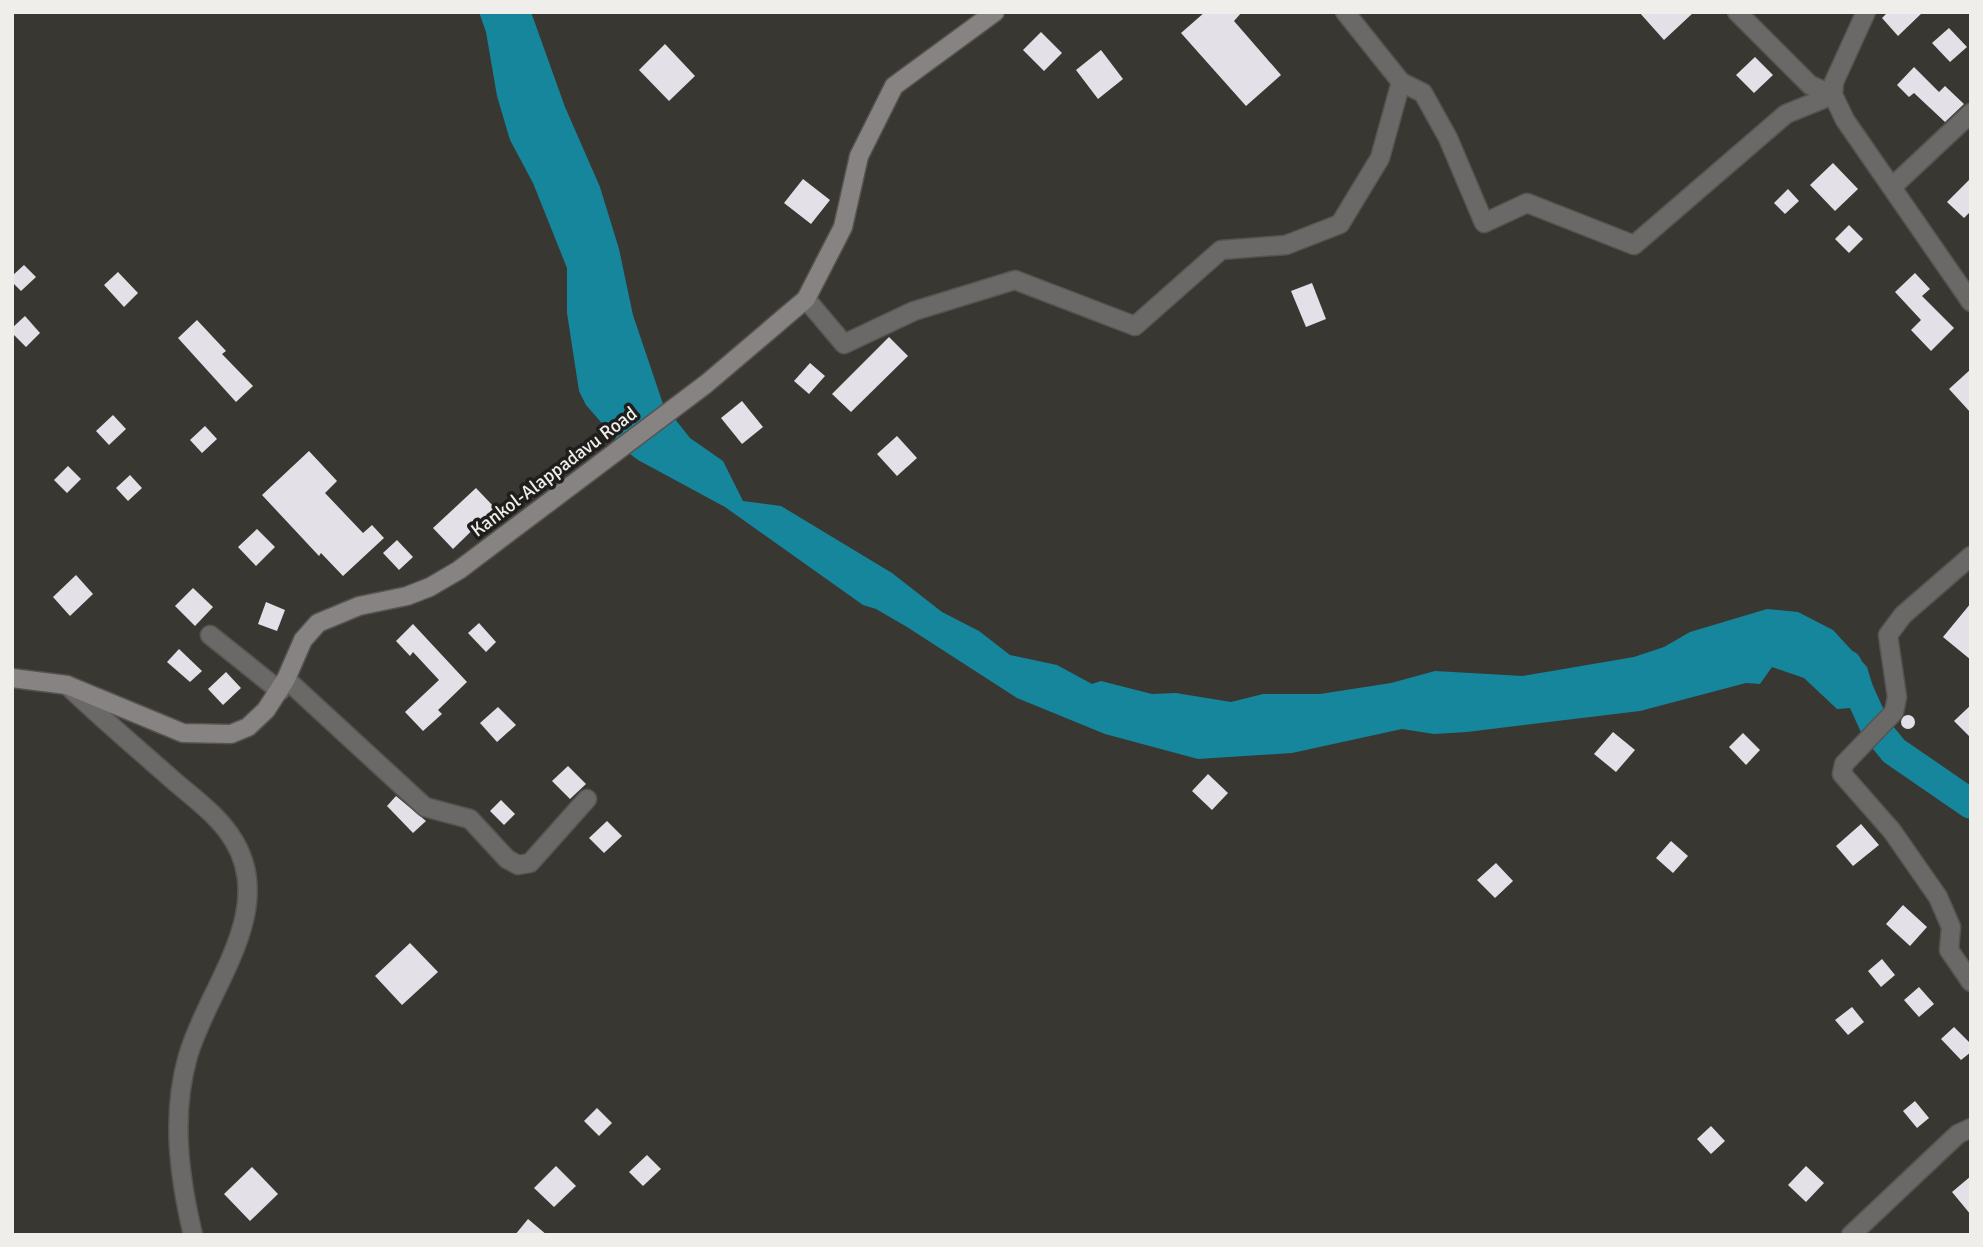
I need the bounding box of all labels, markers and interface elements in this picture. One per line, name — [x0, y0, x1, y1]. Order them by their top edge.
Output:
street label: Kankol-Alappadavu Road — [466, 402, 642, 542]

